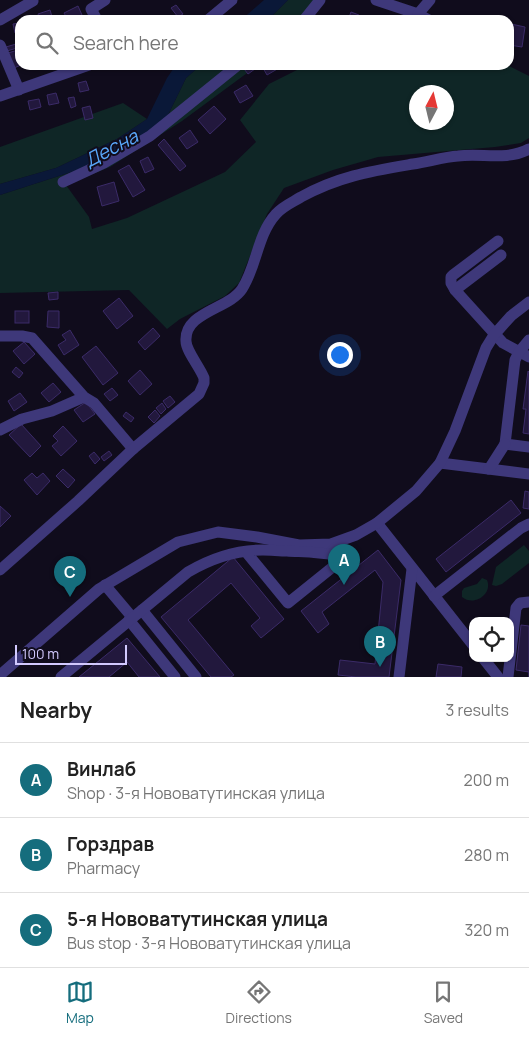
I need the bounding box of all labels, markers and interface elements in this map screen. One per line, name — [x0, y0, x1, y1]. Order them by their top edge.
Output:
search box — [15, 15, 514, 70]
icon: search — [33, 29, 61, 57]
text: Search here — [73, 30, 179, 56]
north arrow — [409, 85, 454, 130]
water label: Десна — [80, 122, 144, 173]
your location — [327, 342, 353, 368]
pin: A — [328, 544, 360, 585]
pin: C — [54, 556, 86, 597]
map controls — [469, 617, 514, 662]
button: locate — [469, 617, 514, 662]
pin: B — [364, 626, 396, 667]
scale bar — [15, 642, 128, 665]
text: 100 m — [22, 644, 59, 663]
text: Nearby — [20, 696, 92, 724]
text: 3 results — [446, 699, 509, 721]
text: Винлаб — [67, 756, 136, 782]
text: A — [31, 769, 41, 791]
text: 200 m — [464, 769, 509, 791]
text: Shop · 3-я Нововатутинская улица — [67, 782, 325, 804]
text: Горздрав — [67, 831, 154, 857]
text: B — [31, 844, 41, 866]
text: 280 m — [464, 844, 509, 866]
text: Pharmacy — [67, 857, 140, 879]
text: 5-я Нововатутинская улица — [67, 906, 328, 932]
text: C — [30, 919, 42, 941]
text: 320 m — [465, 919, 509, 941]
text: Bus stop · 3-я Нововатутинская улица — [67, 932, 351, 954]
tab: Map — [66, 978, 94, 1027]
tab: Directions — [226, 978, 292, 1027]
tab: Saved — [424, 978, 463, 1027]

